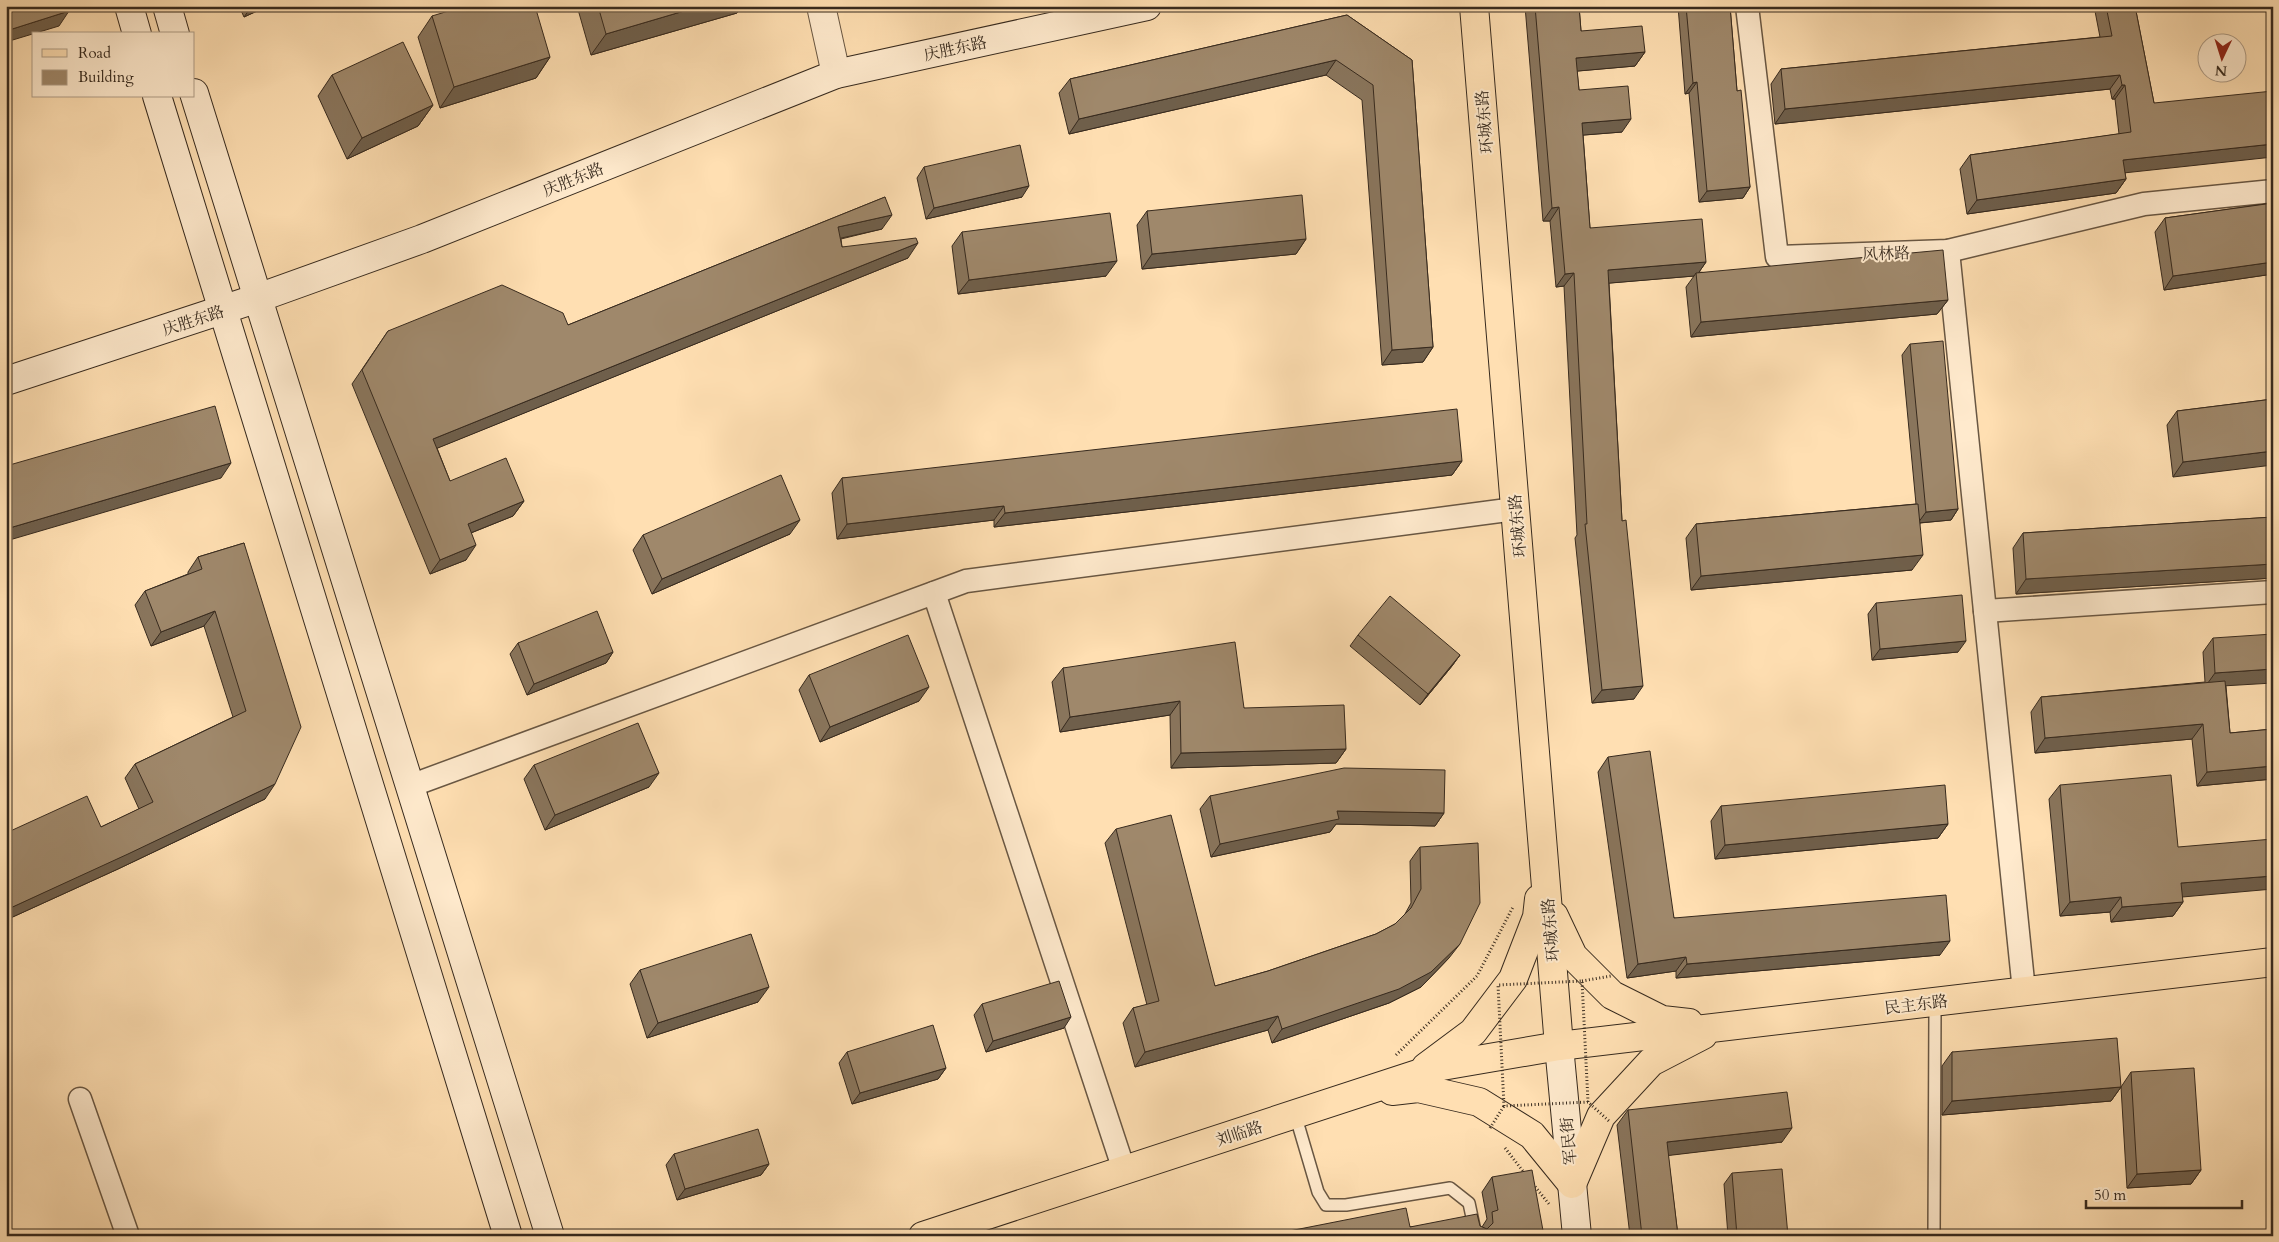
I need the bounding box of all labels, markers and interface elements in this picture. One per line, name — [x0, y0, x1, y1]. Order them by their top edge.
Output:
legend — [32, 32, 195, 98]
street label: 庆胜东路 — [922, 32, 989, 66]
north arrow — [2196, 32, 2246, 82]
text: Road — [78, 43, 111, 63]
text: N — [2214, 61, 2228, 80]
text: Building — [78, 67, 134, 87]
street label: 环城东路 — [1471, 89, 1499, 155]
street label: 庆胜东路 — [540, 158, 607, 202]
street label: 风林路 — [1862, 242, 1910, 266]
street label: 庆胜东路 — [159, 301, 227, 341]
street label: 环城东路 — [1504, 493, 1532, 559]
street label: 环城东路 — [1537, 897, 1565, 963]
street label: 民主东路 — [1883, 990, 1949, 1020]
street label: 刘临路 — [1213, 1116, 1266, 1152]
street label: 军民街 — [1556, 1116, 1582, 1166]
scale bar — [2086, 1177, 2243, 1209]
text: 50 m — [2094, 1185, 2126, 1205]

